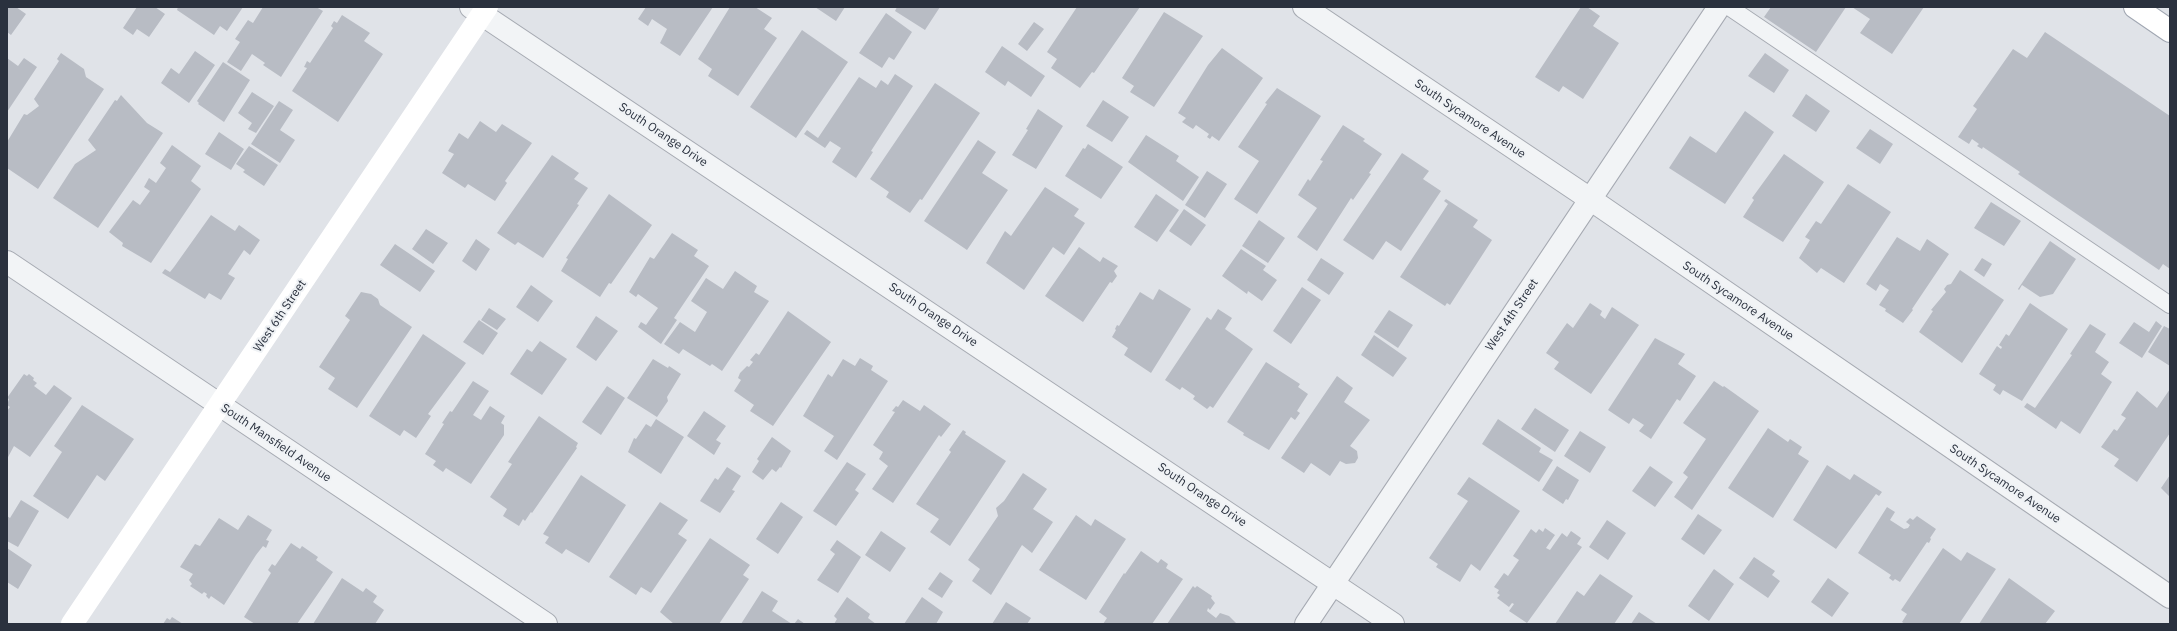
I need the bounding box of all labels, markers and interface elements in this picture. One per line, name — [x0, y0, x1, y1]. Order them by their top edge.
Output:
street label: South Sycamore Avenue — [1412, 76, 1528, 162]
street label: South Orange Drive — [616, 100, 710, 170]
street label: South Sycamore Avenue — [1680, 258, 1796, 344]
street label: West 4th Street — [1483, 276, 1541, 354]
street label: West 6th Street — [251, 277, 309, 355]
street label: South Orange Drive — [886, 280, 980, 350]
street label: South Mansfield Avenue — [218, 401, 334, 485]
street label: South Sycamore Avenue — [1947, 441, 2063, 527]
street label: South Orange Drive — [1155, 460, 1249, 530]

